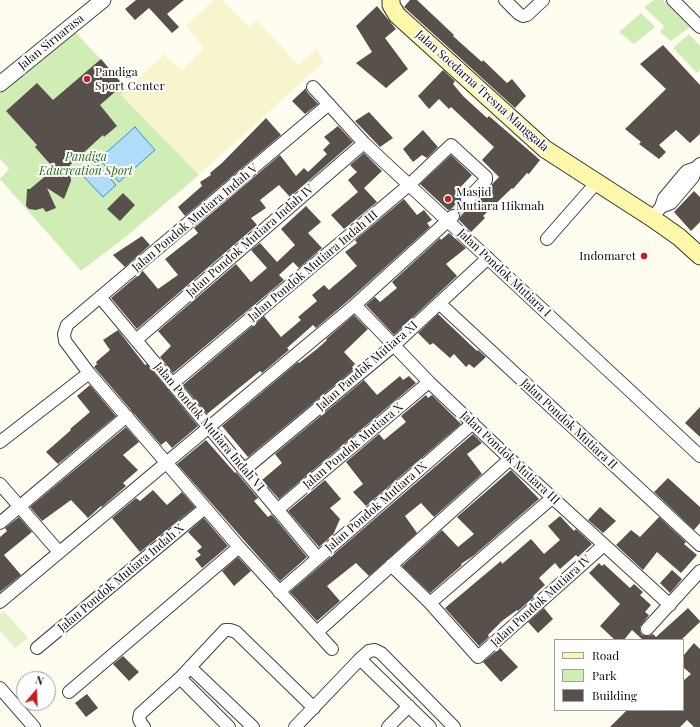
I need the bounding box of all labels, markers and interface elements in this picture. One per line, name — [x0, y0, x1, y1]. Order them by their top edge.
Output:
street label: Jalan Sirnarasa — [15, 11, 87, 73]
street label: Jalan Soedarna Tresna Manggala — [412, 27, 552, 155]
place label: Pandiga Sport Center — [95, 65, 165, 93]
marker: Pandiga Sport Center — [82, 74, 92, 84]
park label: Pandiga Educreation Sport — [39, 150, 133, 178]
street label: Jalan Pondok Mutiara Indah V — [129, 161, 261, 275]
street label: Jalan Pondok Mutiara Indah IV — [183, 182, 317, 300]
place label: Masjid Mutiara Hikmah — [456, 185, 544, 213]
marker: Masjid Mutiara Hikmah — [443, 194, 453, 204]
street label: Jalan Pondok Mutiara Indah III — [245, 208, 381, 324]
street label: Jalan Pondok Mutiara I — [454, 226, 554, 320]
place label: Indomaret — [579, 249, 636, 263]
marker: Indomaret — [639, 251, 649, 261]
street label: Jalan Pandok Mutiara XI — [313, 318, 421, 414]
street label: Jalan Pondok Mutiara Indah VI — [151, 360, 267, 494]
street label: Jalan Pondok Mutiara II — [518, 376, 620, 472]
street label: Jalan Pondok Mutiara X — [300, 400, 406, 492]
street label: Jalan Pondok Mutiara III — [457, 408, 563, 508]
street label: Jalan Pondok Mutiara IX — [322, 459, 430, 555]
street label: Jalan Pondok Mutiara Indah X — [55, 521, 187, 635]
street label: Jalan Pondok Mutiara IV — [488, 552, 594, 650]
legend — [554, 639, 684, 711]
text: Road — [592, 647, 619, 663]
text: Park — [592, 667, 617, 683]
north arrow — [16, 671, 56, 711]
text: N — [34, 672, 46, 689]
text: Building — [592, 687, 637, 703]

